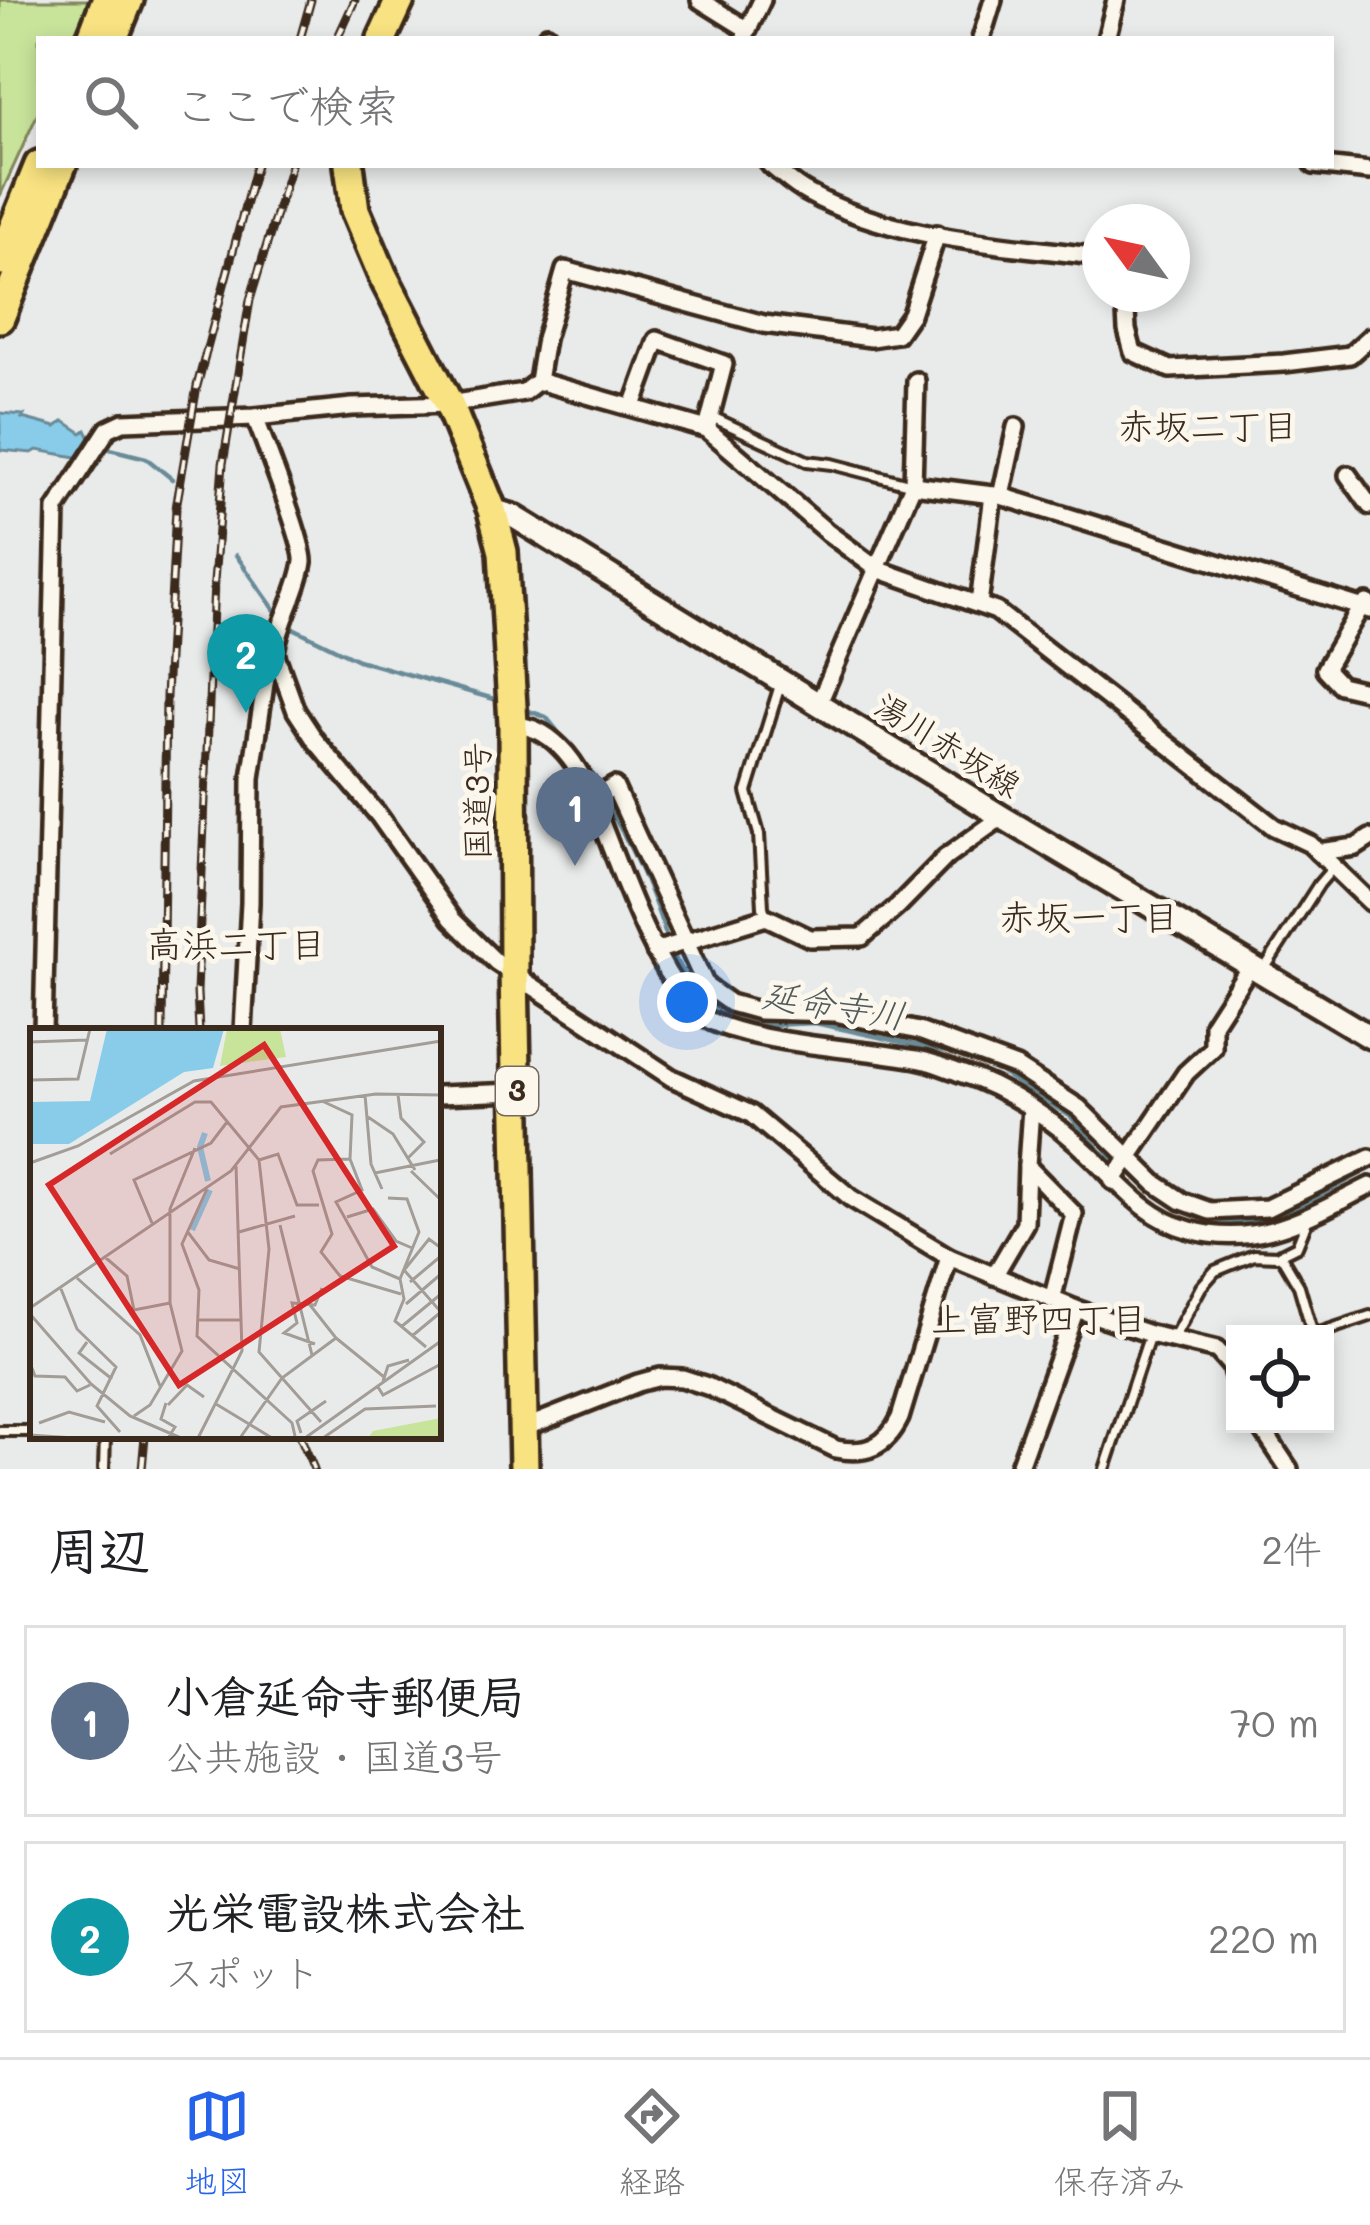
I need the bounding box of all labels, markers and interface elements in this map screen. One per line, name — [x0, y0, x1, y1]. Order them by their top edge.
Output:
search box — [36, 36, 1334, 168]
icon: search — [78, 69, 144, 135]
text: ここで検索 — [174, 75, 399, 133]
north arrow — [1082, 204, 1190, 312]
district label: 赤坂二丁目 — [1118, 401, 1298, 448]
pin: 2 — [207, 614, 285, 713]
street label: 湯川赤坂線 — [867, 682, 1030, 806]
street label: 国道3号 — [454, 742, 497, 860]
pin: 1 — [536, 767, 614, 866]
district label: 赤坂一丁目 — [999, 892, 1179, 939]
district label: 高浜二丁目 — [146, 919, 326, 966]
water label: 延命寺川 — [759, 969, 909, 1038]
your location — [657, 972, 717, 1032]
inset map — [30, 1028, 441, 1439]
road number: 3 — [496, 1067, 538, 1115]
district label: 上富野四丁目 — [931, 1294, 1147, 1341]
map controls — [1226, 1325, 1334, 1433]
button: locate — [1226, 1325, 1334, 1433]
text: 周辺 — [48, 1515, 150, 1582]
text: 2件 — [1261, 1523, 1322, 1574]
text: 小倉延命寺郵便局 — [165, 1666, 525, 1724]
text: 1 — [81, 1696, 99, 1747]
text: 70 m — [1230, 1696, 1319, 1747]
text: 公共施設 · 国道3号 — [165, 1730, 503, 1781]
text: 光栄電設株式会社 — [165, 1882, 525, 1940]
text: 2 — [79, 1912, 101, 1963]
text: 220 m — [1208, 1912, 1319, 1963]
text: スポット — [165, 1946, 321, 1997]
tab: 地図 — [184, 2083, 250, 2203]
tab: 経路 — [619, 2083, 685, 2203]
tab: 保存済み — [1054, 2083, 1186, 2203]

